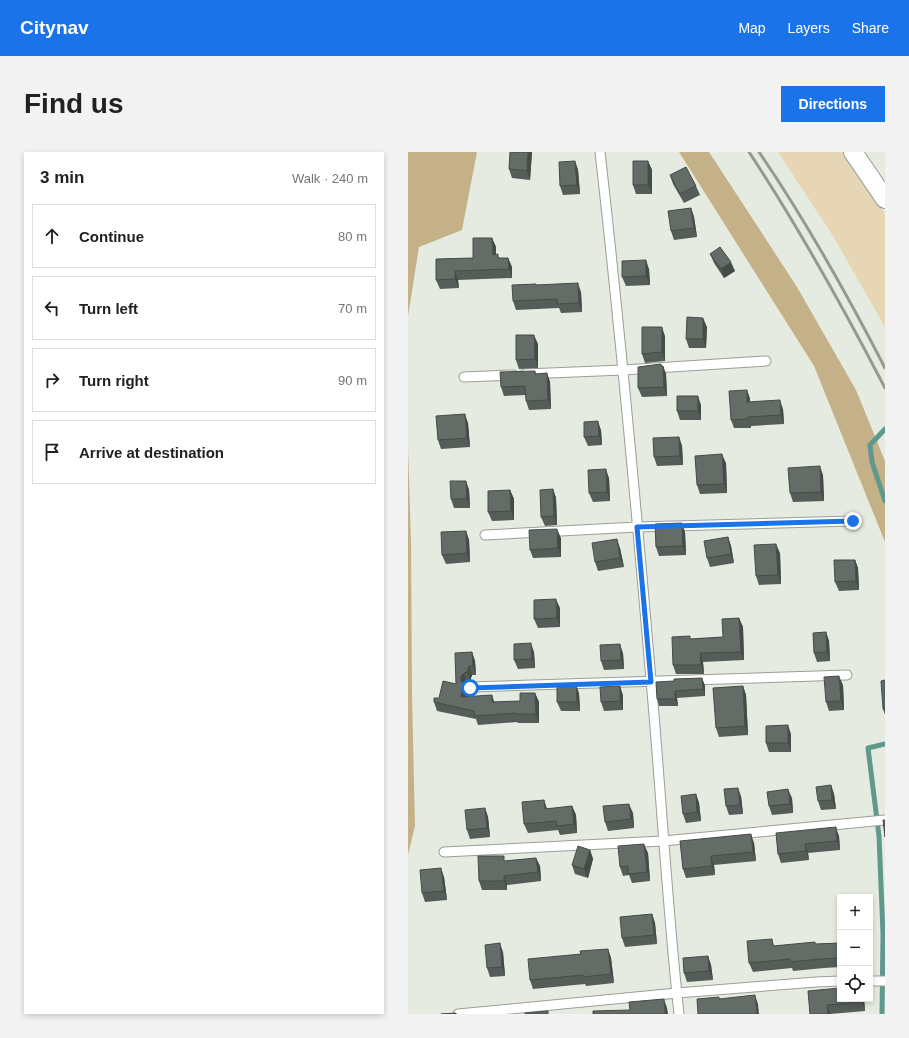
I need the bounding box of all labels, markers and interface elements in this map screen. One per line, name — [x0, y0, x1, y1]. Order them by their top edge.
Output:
text: Citynav — [20, 17, 89, 38]
text: Map — [738, 20, 766, 36]
text: Layers — [788, 20, 830, 36]
text: Share — [852, 20, 889, 36]
button: Directions — [781, 86, 885, 122]
text: Find us — [24, 88, 124, 119]
text: 3 min — [40, 168, 84, 187]
text: Walk · 240 m — [292, 171, 368, 186]
icon: ahead — [41, 225, 63, 247]
text: Continue — [79, 228, 144, 245]
text: 80 m — [338, 229, 367, 244]
icon: left — [41, 297, 63, 319]
text: Turn left — [79, 300, 138, 317]
text: 70 m — [338, 301, 367, 316]
icon: right — [41, 369, 63, 391]
text: Turn right — [79, 372, 149, 389]
text: 90 m — [338, 373, 367, 388]
icon: arrive — [41, 441, 63, 463]
text: Arrive at destination — [79, 444, 224, 461]
route end — [844, 512, 862, 530]
route start — [461, 679, 479, 697]
map controls — [837, 894, 873, 1002]
button: + — [837, 894, 873, 930]
button: − — [837, 930, 873, 966]
button: locate — [837, 966, 873, 1002]

